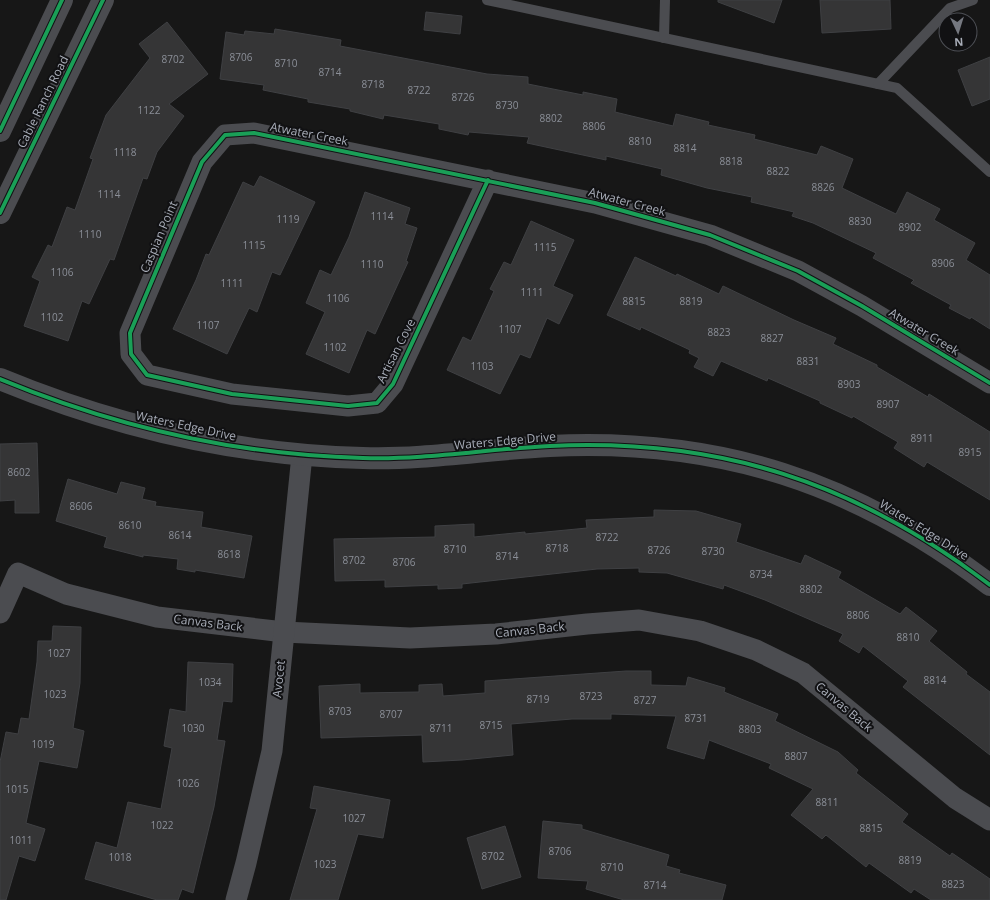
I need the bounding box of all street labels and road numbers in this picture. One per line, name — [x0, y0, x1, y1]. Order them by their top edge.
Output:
street label: Cable Ranch Road — [13, 53, 72, 151]
street label: Atwater Creek — [269, 118, 350, 150]
street label: Atwater Creek — [587, 183, 668, 220]
street label: Caspian Point — [136, 198, 181, 275]
street label: Atwater Creek — [886, 304, 963, 360]
street label: Artisan Cove — [372, 315, 419, 386]
street label: Waters Edge Drive — [134, 407, 238, 445]
street label: Waters Edge Drive — [453, 428, 557, 453]
street label: Waters Edge Drive — [876, 495, 972, 564]
street label: Canvas Back — [173, 610, 244, 635]
street label: Canvas Back — [494, 617, 566, 642]
street label: Avocet — [268, 659, 289, 699]
street label: Canvas Back — [812, 678, 877, 736]

